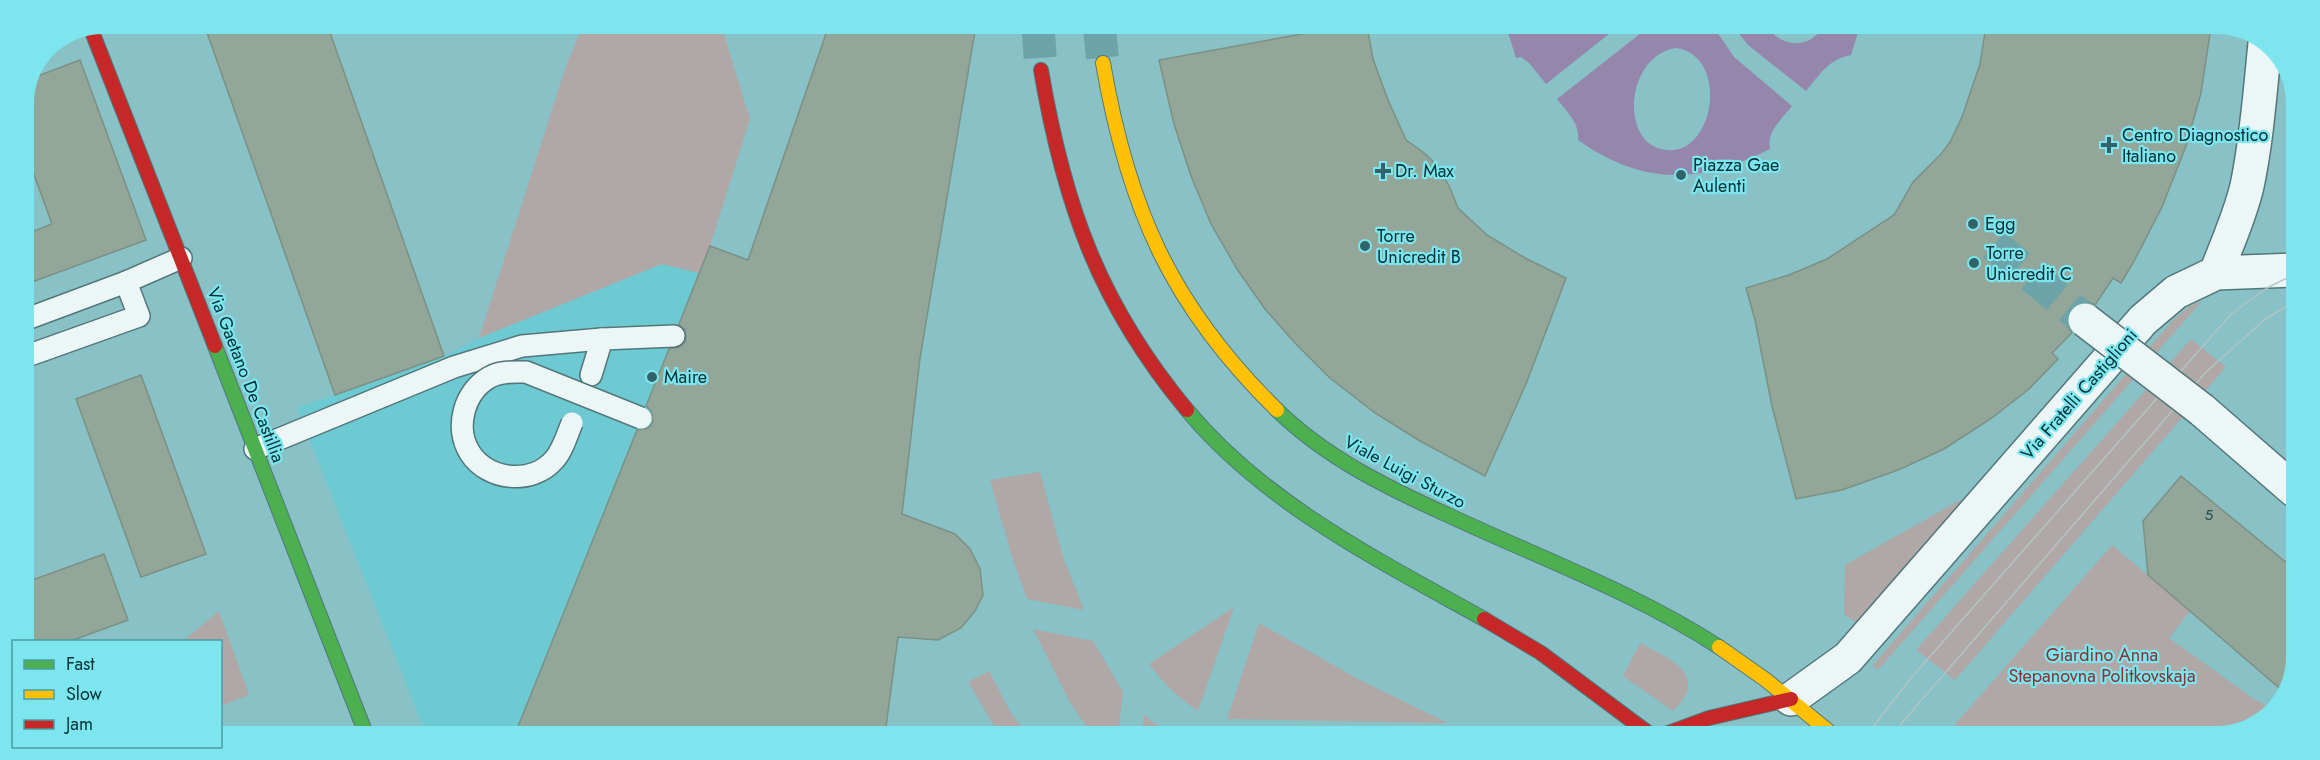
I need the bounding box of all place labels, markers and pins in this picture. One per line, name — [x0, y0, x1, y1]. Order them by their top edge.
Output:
place label: Centro Diagnostico Italiano — [2122, 122, 2268, 169]
marker: Centro Diagnostico Italiano — [2100, 136, 2118, 154]
place label: Piazza Gae Aulenti — [1693, 152, 1779, 199]
place label: Dr. Max — [1395, 158, 1454, 184]
marker: Dr. Max — [1376, 164, 1390, 178]
marker: Piazza Gae Aulenti — [1674, 168, 1688, 182]
place label: Egg — [1985, 211, 2015, 237]
marker: Egg — [1966, 217, 1980, 231]
place label: Torre Unicredit B — [1377, 223, 1461, 270]
marker: Torre Unicredit B — [1358, 239, 1372, 253]
place label: Torre Unicredit C — [1986, 240, 2072, 287]
marker: Torre Unicredit C — [1967, 256, 1981, 270]
place label: Maire — [664, 364, 707, 390]
marker: Maire — [645, 370, 659, 384]

